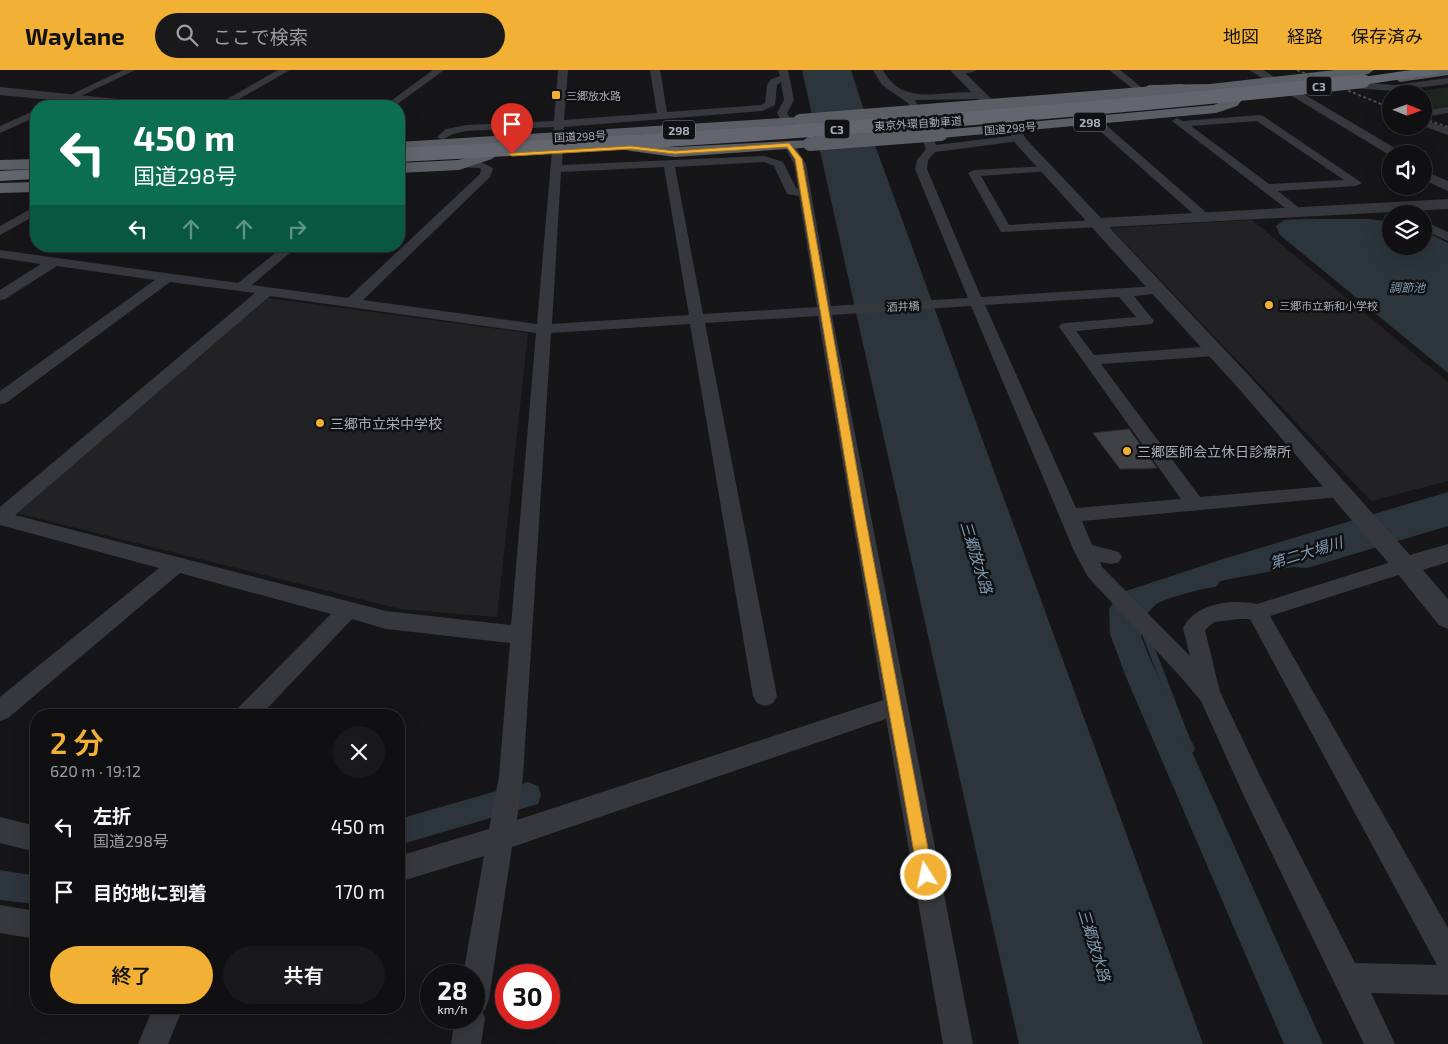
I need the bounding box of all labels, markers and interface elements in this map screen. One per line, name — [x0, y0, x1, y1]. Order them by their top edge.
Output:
search box — [155, 13, 505, 58]
text: Waylane — [25, 21, 125, 50]
icon: search — [173, 21, 201, 49]
text: ここで検索 — [213, 25, 308, 48]
text: 地図 — [1223, 25, 1259, 47]
text: 経路 — [1287, 25, 1323, 47]
text: 保存済み — [1351, 25, 1423, 47]
road number: C3 — [1306, 77, 1332, 96]
north arrow — [1382, 85, 1432, 135]
map controls — [1382, 85, 1432, 255]
marker: 三郷放水路 — [550, 89, 562, 101]
place label: 三郷放水路 — [566, 89, 621, 102]
pin — [491, 103, 533, 154]
icon: arrive — [498, 110, 526, 138]
road number: 298 — [1074, 112, 1106, 132]
street label: 東京外環自動車道 — [874, 113, 962, 133]
text: 450 m — [133, 116, 235, 158]
street label: 国道298号 — [983, 119, 1037, 137]
icon: left — [50, 120, 115, 185]
road number: 298 — [663, 120, 695, 140]
road number: C3 — [824, 120, 850, 138]
street label: 国道298号 — [554, 128, 606, 144]
button: sound — [1382, 145, 1432, 195]
text: 国道298号 — [133, 162, 237, 188]
button: layers — [1382, 205, 1432, 255]
icon: left — [124, 215, 152, 243]
icon: ahead — [177, 215, 205, 243]
icon: ahead — [230, 215, 258, 243]
icon: right — [283, 215, 311, 243]
water label: 調節池 — [1389, 280, 1426, 294]
street label: 酒井橋 — [886, 299, 920, 313]
marker: 三郷市立新和小学校 — [1263, 299, 1275, 311]
place label: 三郷市立新和小学校 — [1279, 299, 1378, 312]
place label: 三郷市立栄中学校 — [330, 415, 442, 432]
marker: 三郷市立栄中学校 — [314, 417, 326, 429]
place label: 三郷医師会立休日診療所 — [1137, 443, 1291, 460]
marker: 三郷医師会立休日診療所 — [1121, 445, 1133, 457]
water label: 三郷放水路 — [957, 518, 997, 597]
water label: 第二大場川 — [1267, 532, 1346, 572]
text: 2 分 — [50, 724, 104, 760]
button: close — [333, 726, 385, 778]
text: 620 m · 19:12 — [50, 761, 141, 780]
text: 左折 — [93, 804, 131, 827]
icon: left — [50, 813, 78, 841]
text: 450 m — [331, 815, 385, 838]
text: 国道298号 — [93, 831, 169, 850]
position arrow — [899, 848, 951, 900]
icon: arrive — [50, 878, 78, 906]
text: 170 m — [335, 880, 385, 903]
text: 目的地に到着 — [93, 881, 207, 904]
water label: 三郷放水路 — [1075, 906, 1115, 985]
button: 終了 — [50, 946, 213, 1004]
button: 共有 — [223, 946, 385, 1004]
speed limit sign: 30 — [495, 964, 560, 1029]
text: 28 — [437, 975, 468, 1005]
text: km/h — [438, 1002, 467, 1016]

